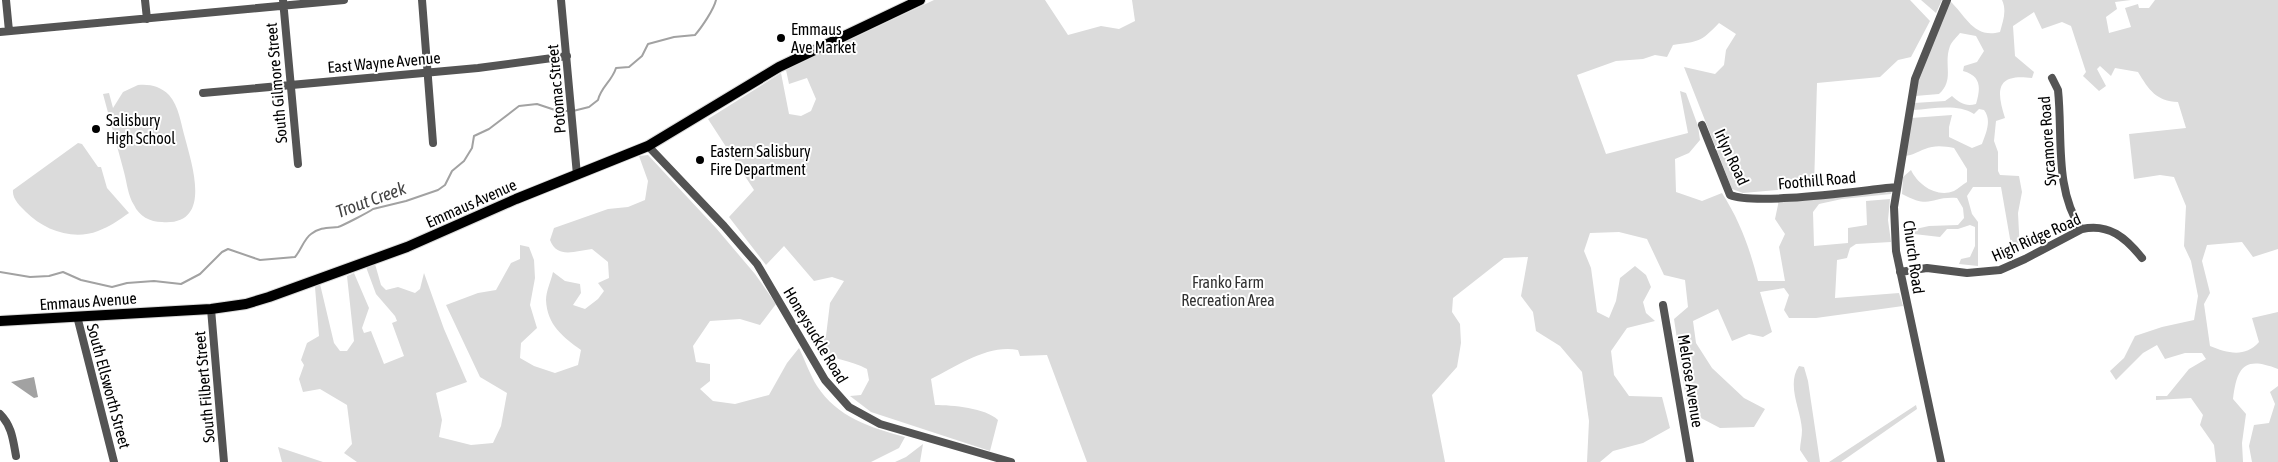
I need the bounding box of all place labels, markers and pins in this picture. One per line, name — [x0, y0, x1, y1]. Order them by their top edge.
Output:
place label: Emmaus Ave Market — [791, 20, 857, 56]
marker: Emmaus Ave Market — [775, 32, 787, 44]
place label: Salisbury High School — [106, 111, 176, 148]
marker: Salisbury High School — [90, 123, 102, 135]
place label: Eastern Salisbury Fire Department — [710, 142, 811, 179]
marker: Eastern Salisbury Fire Department — [694, 154, 706, 166]

